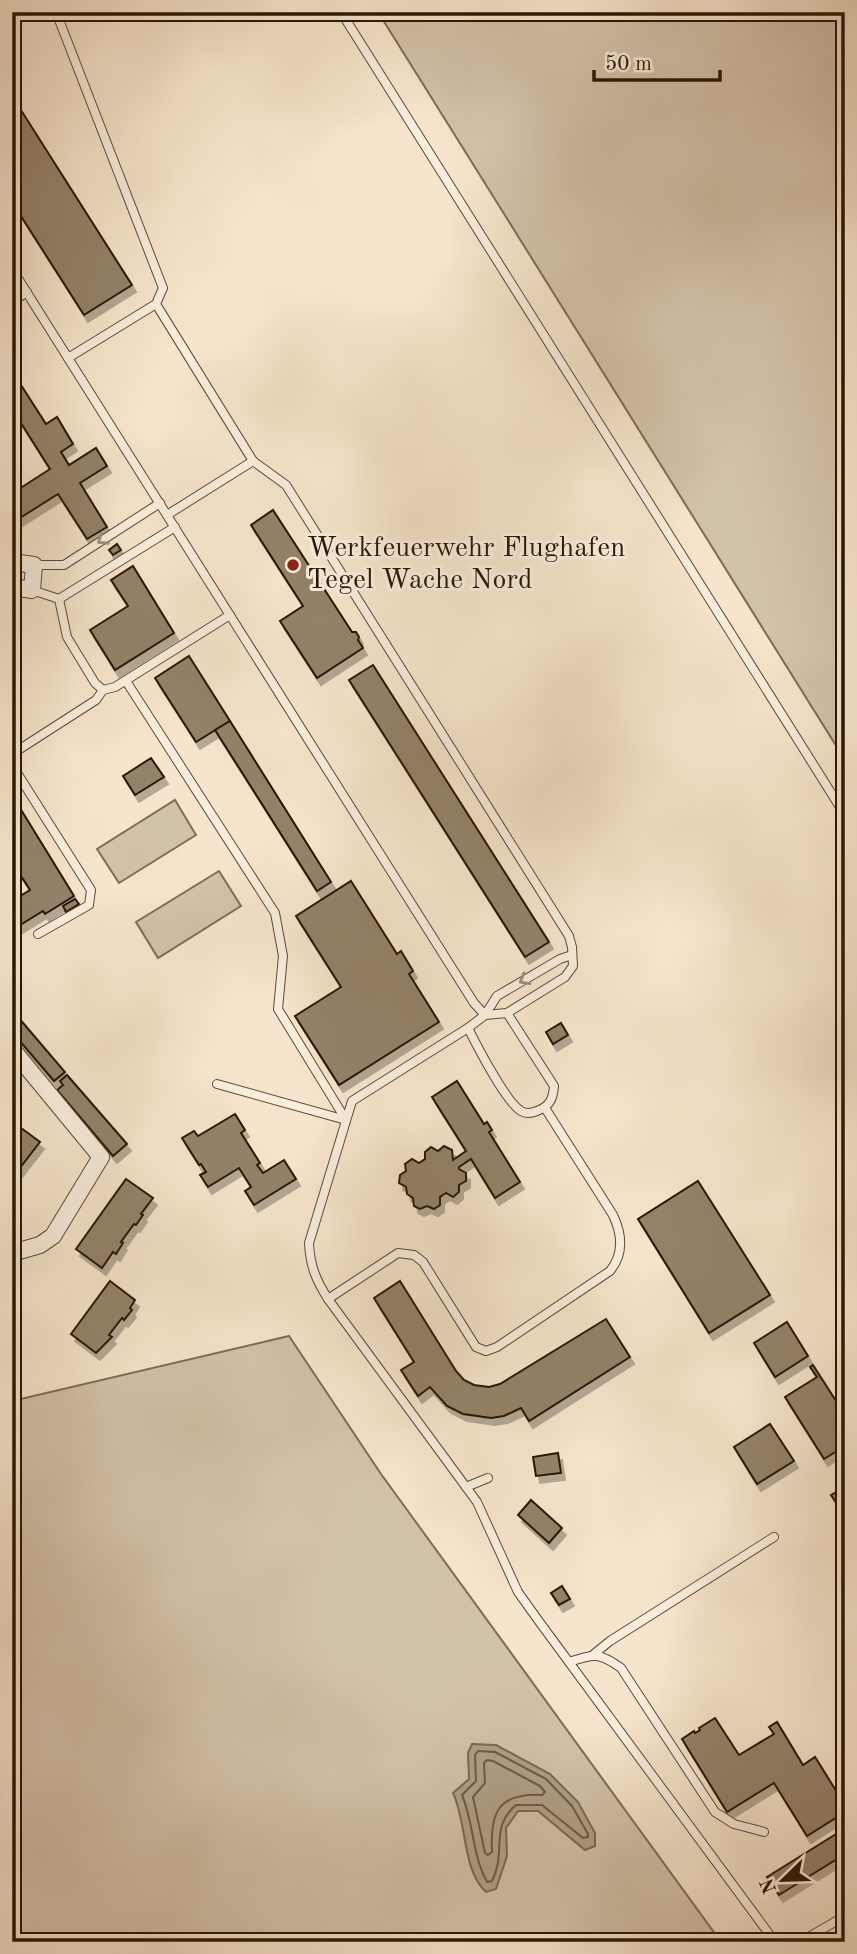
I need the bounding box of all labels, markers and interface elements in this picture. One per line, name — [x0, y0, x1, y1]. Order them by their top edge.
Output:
scale bar — [594, 38, 720, 82]
text: 50 m — [605, 54, 652, 75]
one-way arrow — [97, 532, 110, 545]
place label: Werkfeuerwehr Flughafen Tegel Wache Nord — [307, 535, 625, 595]
marker: Werkfeuerwehr Flughafen Tegel Wache Nord — [285, 557, 301, 573]
one-way arrow — [518, 972, 531, 985]
north arrow — [748, 1846, 818, 1916]
text: N — [758, 1875, 781, 1896]

